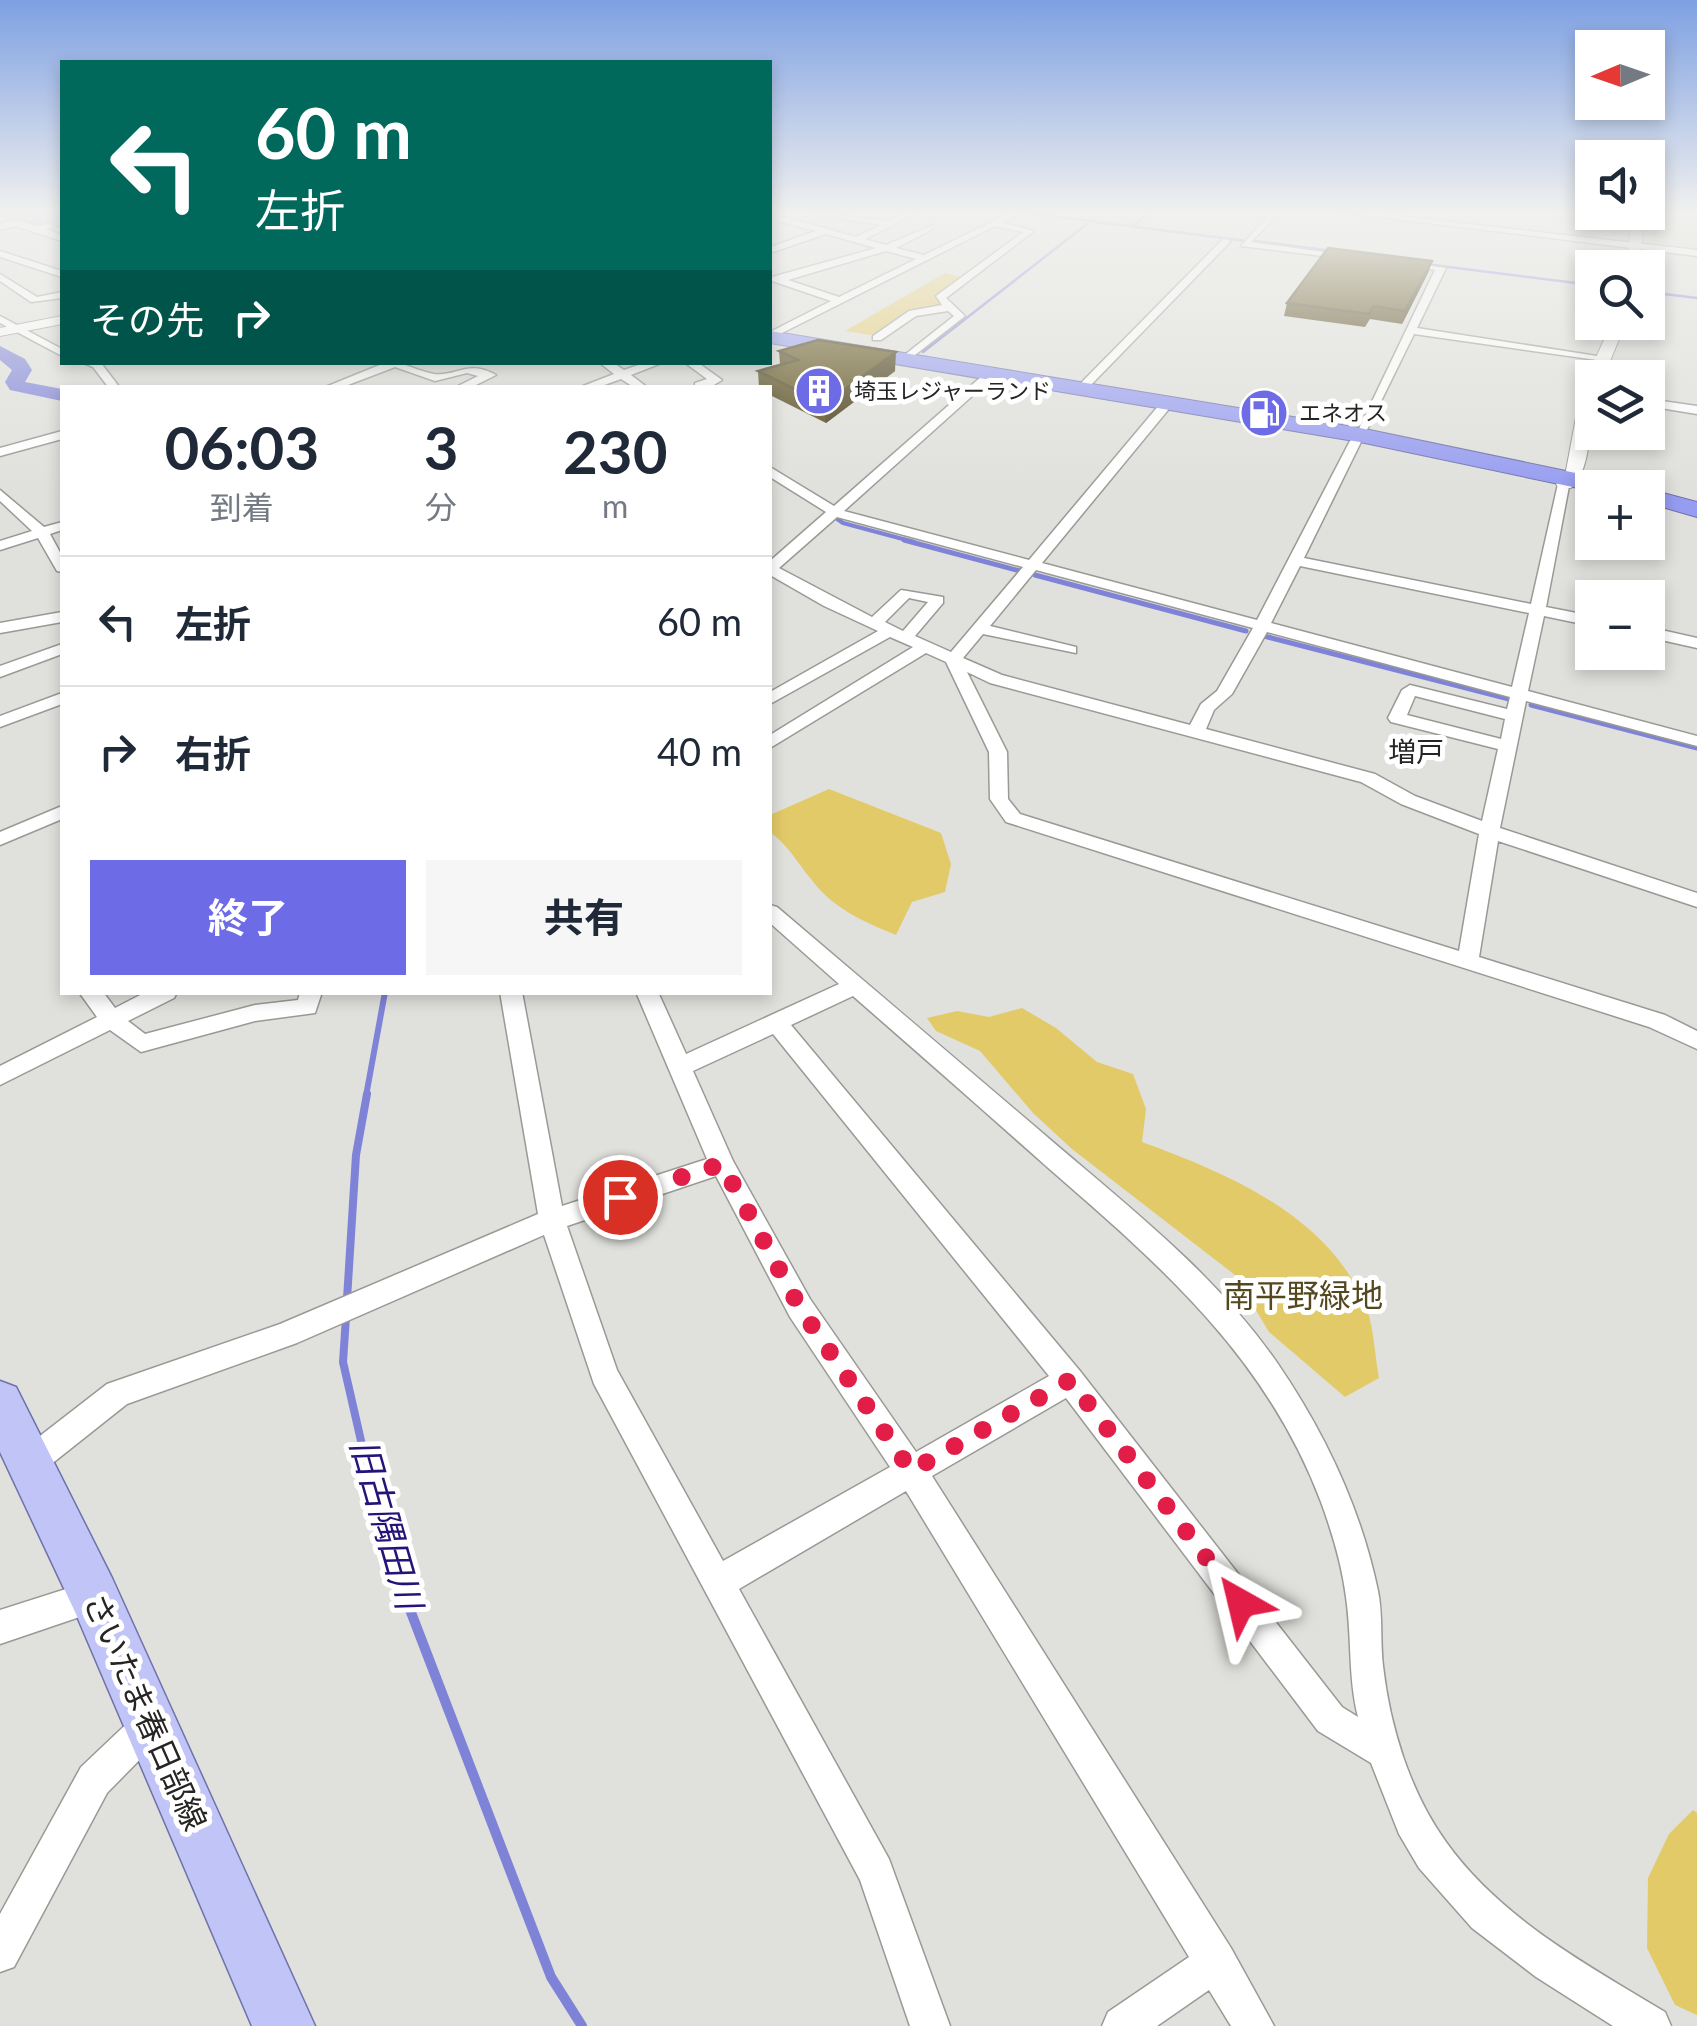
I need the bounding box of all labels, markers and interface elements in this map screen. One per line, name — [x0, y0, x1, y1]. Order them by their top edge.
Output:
north arrow — [1575, 30, 1665, 120]
map controls — [1575, 30, 1665, 670]
text: 60 m — [255, 90, 412, 174]
icon: left — [90, 100, 220, 230]
button: sound — [1575, 140, 1665, 230]
text: 左折 — [255, 183, 345, 237]
button: search — [1575, 250, 1665, 340]
icon: right — [224, 290, 279, 345]
text: その先 — [90, 296, 204, 342]
button: layers — [1575, 360, 1665, 450]
building icon: 埼玉レジャーランド — [793, 365, 845, 417]
place label: 埼玉レジャーランド — [854, 377, 1051, 404]
fuel station icon: エネオス — [1238, 387, 1290, 439]
place label: エネオス — [1299, 399, 1387, 426]
text: 06:03 — [165, 411, 319, 483]
text: 3 — [424, 411, 459, 483]
text: 230 — [563, 415, 667, 487]
button: + — [1575, 470, 1665, 560]
text: m — [602, 486, 628, 525]
text: 到着 — [210, 487, 274, 526]
text: 分 — [425, 487, 457, 526]
button: − — [1575, 580, 1665, 670]
icon: left — [90, 594, 145, 649]
text: 60 m — [657, 598, 742, 644]
text: 左折 — [175, 600, 251, 646]
icon: right — [90, 724, 145, 779]
text: 40 m — [657, 728, 742, 774]
text: 右折 — [175, 730, 251, 776]
district label: 増戸 — [1388, 734, 1444, 768]
button: 終了 — [90, 860, 406, 975]
button: 共有 — [426, 860, 742, 975]
pin — [578, 1155, 663, 1240]
icon: arrive — [593, 1170, 648, 1225]
park label: 南平野緑地 — [1223, 1275, 1383, 1314]
water label: 旧古隅田川 — [344, 1434, 433, 1617]
position arrow — [1189, 1551, 1293, 1655]
street label: さいたま春日部線 — [77, 1587, 216, 1836]

